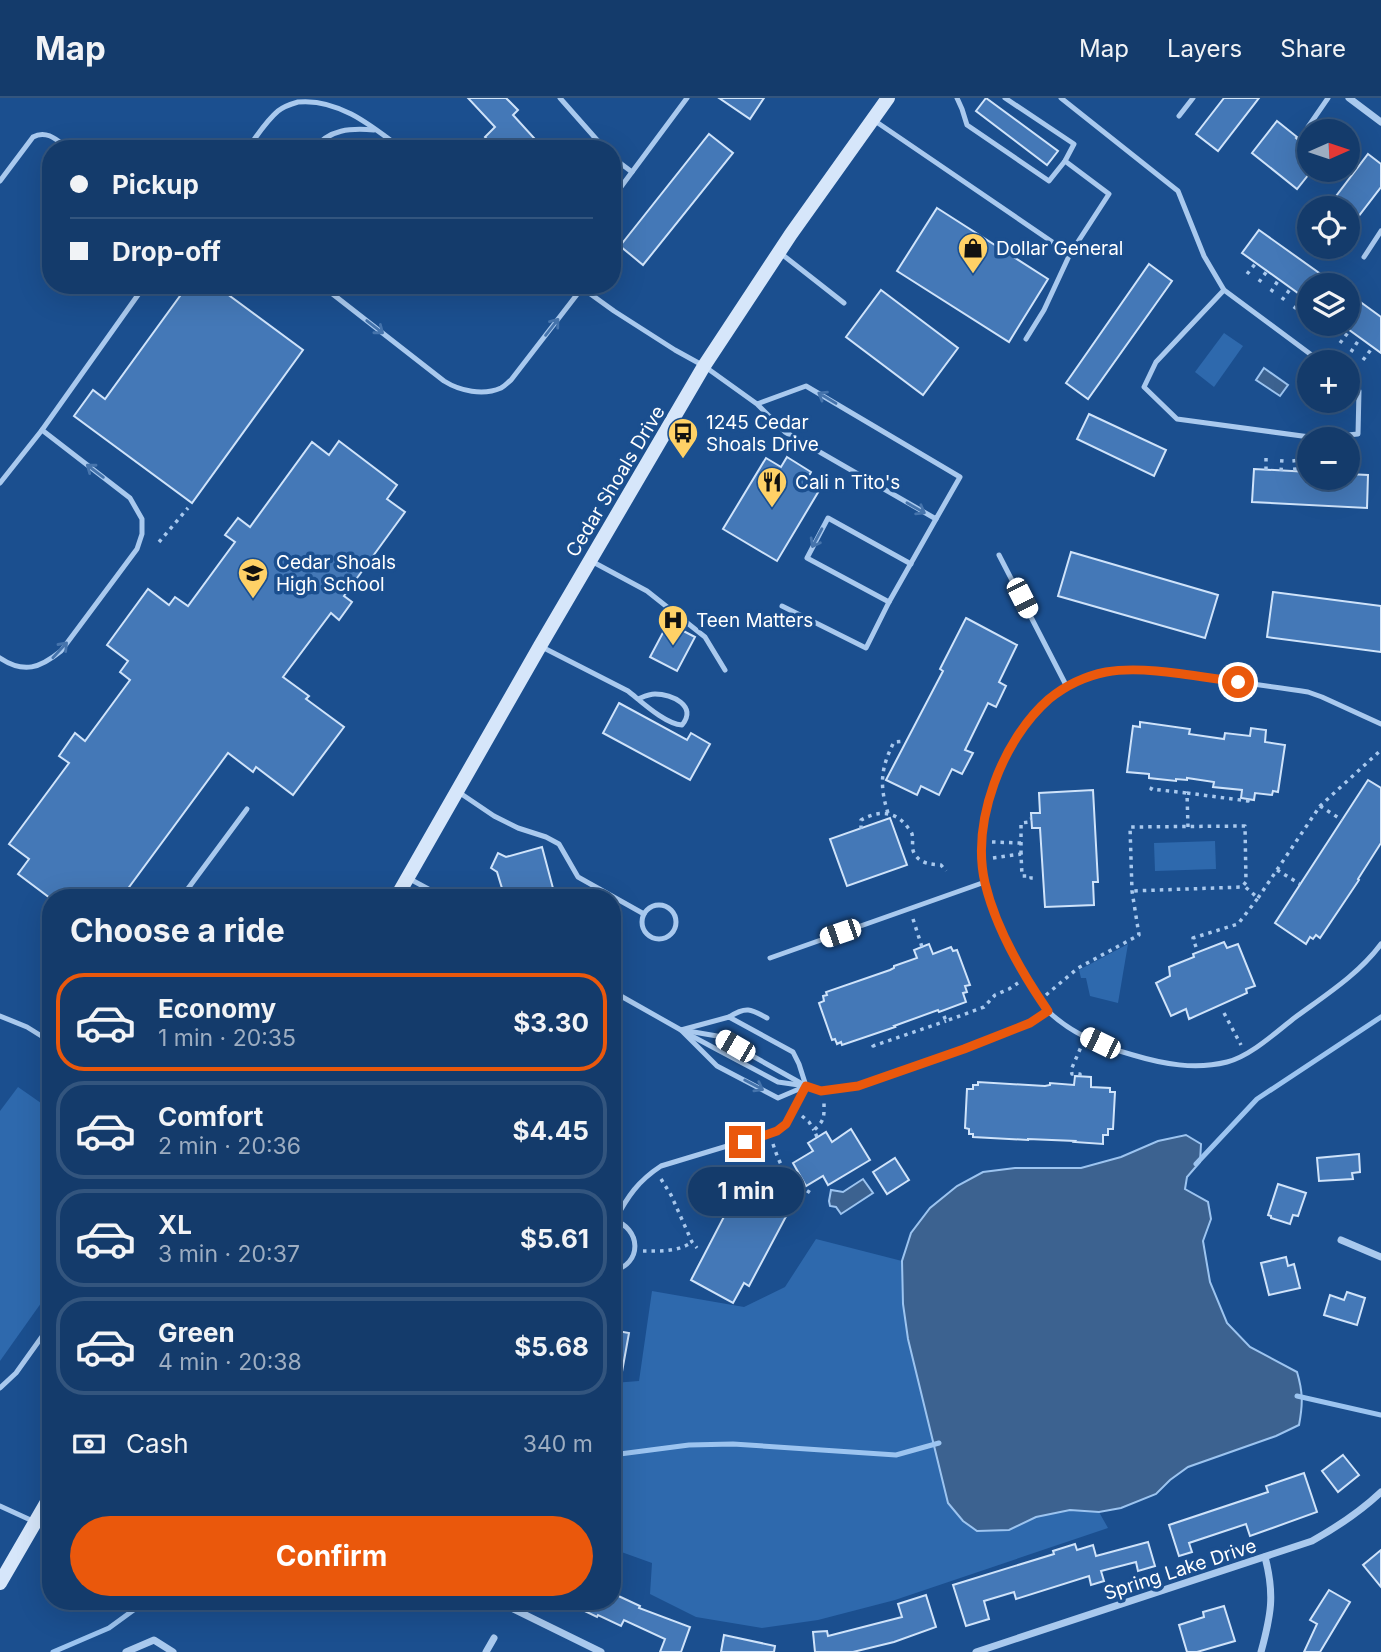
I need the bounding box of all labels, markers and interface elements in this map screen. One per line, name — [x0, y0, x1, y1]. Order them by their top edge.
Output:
text: Map — [35, 28, 106, 68]
text: Map — [1079, 34, 1129, 63]
text: Layers — [1167, 34, 1242, 63]
text: Share — [1280, 34, 1346, 63]
north arrow — [1297, 119, 1360, 182]
map controls — [1297, 119, 1360, 490]
text: Pickup — [112, 169, 199, 200]
button: locate — [1297, 196, 1360, 259]
shop icon: Dollar General — [956, 231, 990, 275]
text: Drop-off — [112, 236, 221, 267]
place label: Dollar General — [996, 237, 1123, 260]
button: layers — [1297, 273, 1360, 336]
one-way arrow — [545, 318, 560, 336]
one-way arrow — [365, 320, 383, 335]
button: + — [1297, 350, 1360, 413]
one-way arrow — [817, 391, 837, 405]
street label: Cedar Shoals Drive — [561, 401, 670, 561]
place label: 1245 Cedar Shoals Drive — [706, 411, 819, 456]
bus stop icon: 1245 Cedar Shoals Drive — [666, 416, 700, 460]
button: − — [1297, 427, 1360, 490]
one-way arrow — [86, 463, 104, 478]
restaurant icon: Cali n Tito's — [755, 465, 789, 509]
place label: Cali n Tito's — [795, 471, 900, 494]
one-way arrow — [905, 501, 925, 515]
one-way arrow — [810, 528, 824, 548]
place label: Cedar Shoals High School — [276, 551, 396, 596]
school or university icon: Cedar Shoals High School — [236, 556, 270, 600]
car — [1004, 575, 1041, 621]
hospital icon: Teen Matters — [656, 603, 690, 647]
place label: Teen Matters — [696, 609, 813, 632]
one-way arrow — [51, 642, 68, 659]
route start — [1222, 666, 1254, 698]
text: Choose a ride — [70, 911, 285, 950]
car — [817, 916, 864, 950]
icon: car — [74, 991, 137, 1054]
text: Economy — [158, 993, 276, 1024]
text: $3.30 — [513, 1007, 589, 1038]
text: 1 min · 20:35 — [158, 1024, 296, 1052]
car — [1077, 1024, 1124, 1062]
car — [712, 1026, 759, 1066]
one-way arrow — [743, 1079, 764, 1092]
icon: car — [74, 1099, 137, 1162]
text: Comfort — [158, 1101, 263, 1132]
text: $4.45 — [512, 1115, 589, 1146]
route end — [729, 1126, 761, 1158]
text: 2 min · 20:36 — [158, 1132, 301, 1160]
callout: 1 min — [687, 1166, 803, 1216]
text: 1 min — [718, 1177, 774, 1205]
icon: car — [74, 1207, 137, 1270]
text: XL — [158, 1209, 192, 1240]
text: $5.61 — [520, 1223, 589, 1254]
text: 3 min · 20:37 — [158, 1240, 300, 1268]
icon: car — [74, 1315, 137, 1378]
text: Green — [158, 1317, 235, 1348]
text: $5.68 — [514, 1331, 589, 1362]
text: 4 min · 20:38 — [158, 1348, 302, 1376]
icon: cash — [70, 1425, 108, 1463]
text: Cash — [126, 1428, 189, 1459]
text: 340 m — [523, 1430, 593, 1458]
button: Confirm — [70, 1516, 593, 1596]
street label: Spring Lake Drive — [1101, 1534, 1259, 1605]

